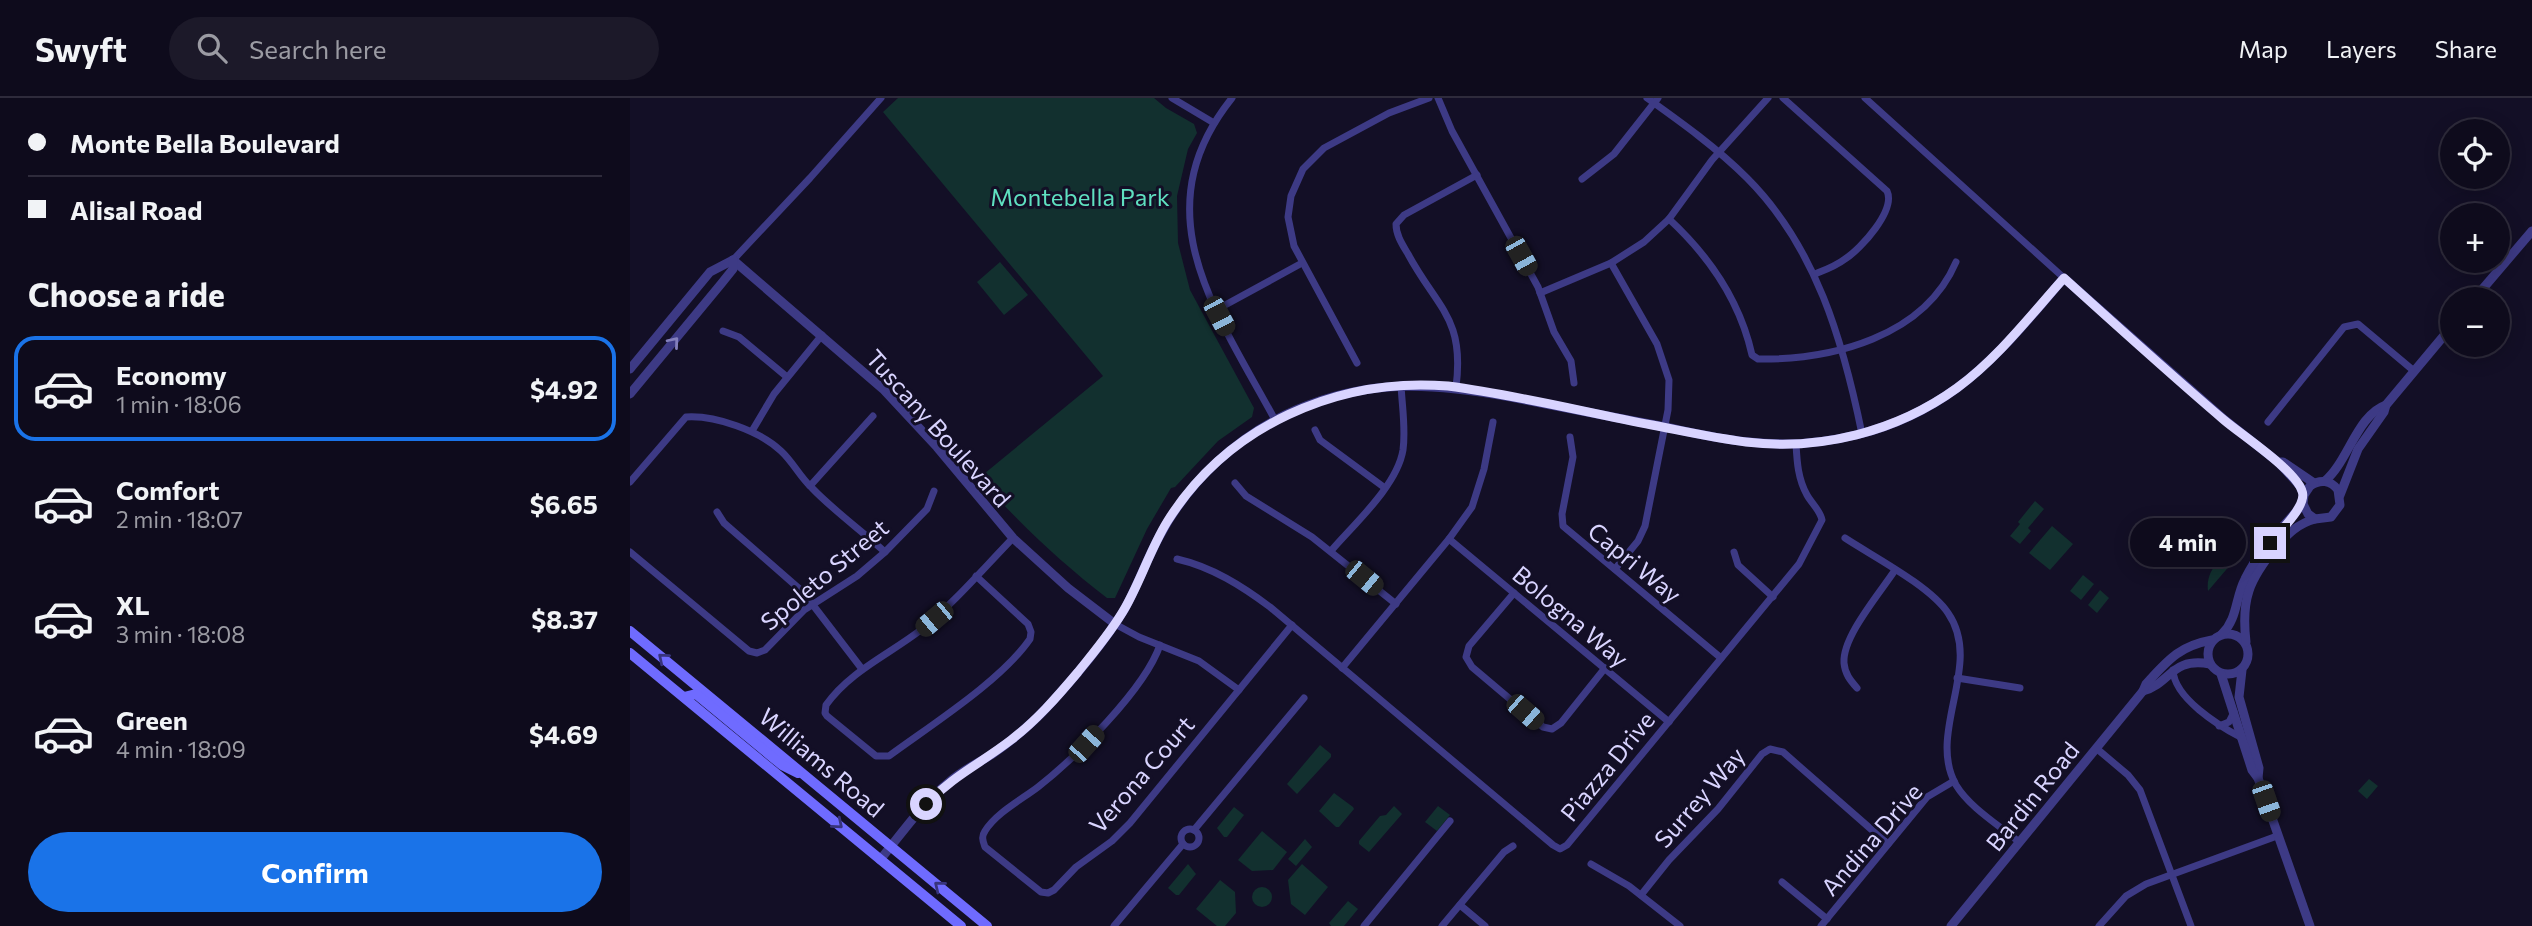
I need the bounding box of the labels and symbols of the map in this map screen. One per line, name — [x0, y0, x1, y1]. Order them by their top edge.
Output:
park label: Montebella Park — [990, 182, 1170, 211]
car — [1502, 233, 1541, 279]
car — [1200, 293, 1239, 339]
one-way arrow — [665, 337, 678, 349]
street label: Tuscany Boulevard — [861, 343, 1017, 513]
street label: Spoleto Street — [754, 512, 894, 636]
street label: Capri Way — [1583, 516, 1687, 608]
callout: 4 min — [2130, 518, 2246, 568]
route end — [2254, 527, 2286, 559]
car — [1342, 557, 1387, 599]
street label: Bologna Way — [1507, 559, 1635, 673]
car — [912, 597, 957, 641]
one-way arrow — [658, 653, 670, 666]
car — [1503, 690, 1548, 734]
street label: Williams Road — [754, 701, 890, 823]
street label: Piazza Drive — [1554, 705, 1660, 827]
street label: Verona Court — [1082, 709, 1200, 838]
car — [1065, 721, 1108, 767]
street label: Bardin Road — [1979, 736, 2085, 856]
street label: Surrey Way — [1648, 741, 1750, 853]
street label: Andina Drive — [1814, 777, 1928, 901]
car — [2250, 778, 2283, 824]
route start — [910, 788, 942, 820]
one-way arrow — [829, 816, 842, 828]
one-way arrow — [934, 882, 946, 895]

